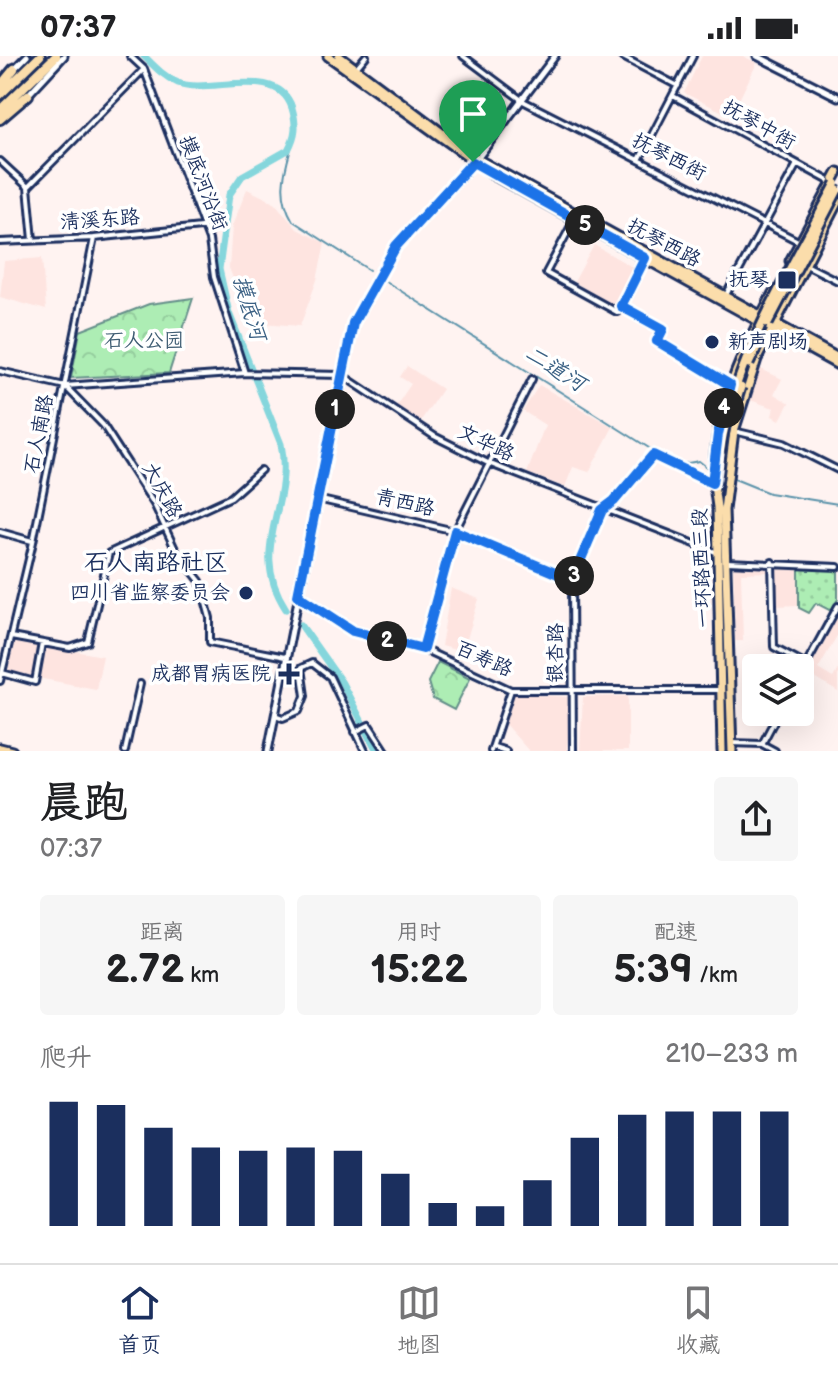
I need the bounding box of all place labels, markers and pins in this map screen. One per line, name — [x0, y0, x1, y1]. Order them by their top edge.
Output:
pin — [439, 80, 507, 162]
pin: 5 — [565, 205, 605, 245]
place label: 抚琴 — [729, 268, 769, 292]
marker: 抚琴 — [776, 269, 798, 291]
place label: 新声剧场 — [728, 330, 808, 354]
marker: 新声剧场 — [703, 333, 721, 351]
pin: 4 — [704, 388, 744, 428]
pin: 1 — [315, 389, 355, 429]
pin: 3 — [554, 556, 594, 596]
place label: 四川省监察委员会 — [70, 581, 230, 605]
marker: 四川省监察委员会 — [237, 584, 255, 602]
pin: 2 — [367, 621, 407, 661]
place label: 成都胃病医院 — [151, 662, 271, 686]
marker: 成都胃病医院 — [278, 663, 300, 685]

